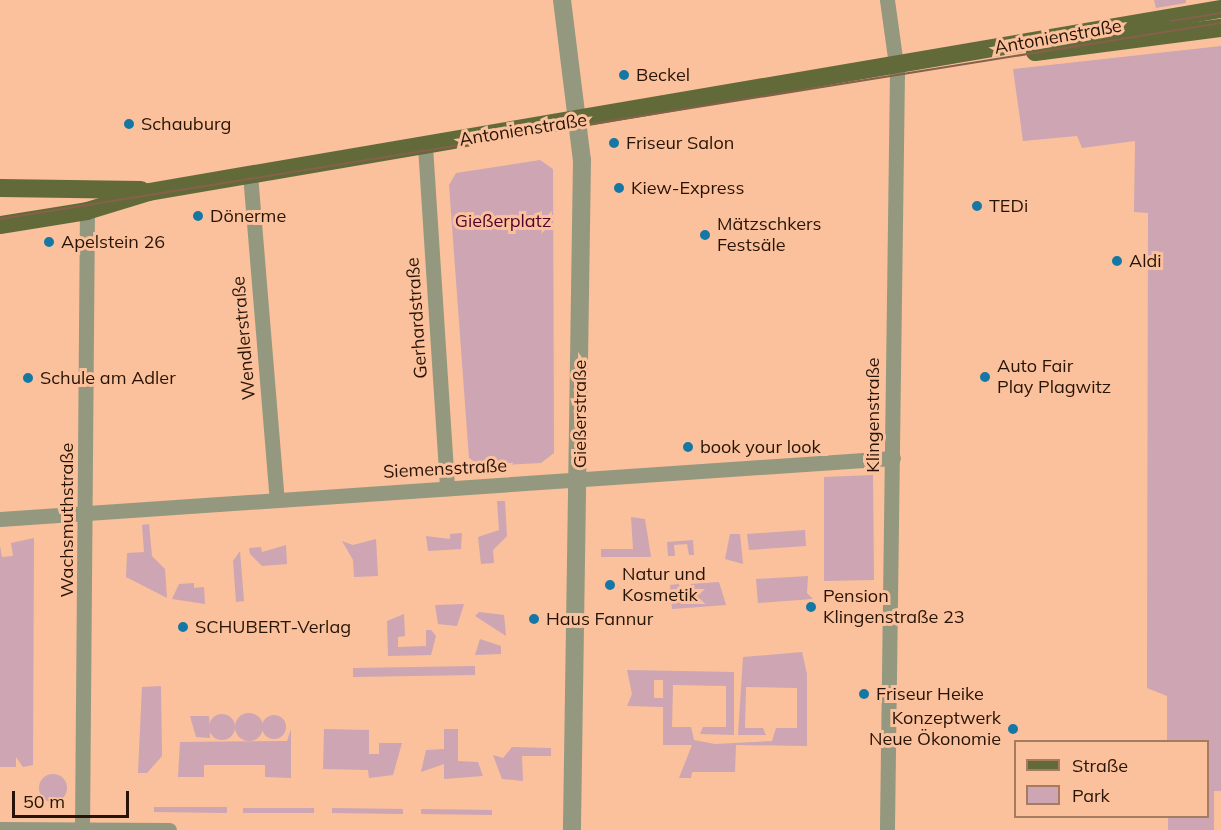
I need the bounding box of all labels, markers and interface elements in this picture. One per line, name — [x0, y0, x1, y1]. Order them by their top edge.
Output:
street label: Antonienstraße — [993, 15, 1123, 59]
place label: Beckel — [636, 64, 690, 86]
marker: Beckel — [617, 68, 631, 82]
street label: Antonienstraße — [458, 109, 588, 151]
place label: Schauburg — [141, 113, 231, 135]
marker: Schauburg — [122, 117, 136, 131]
place label: Friseur Salon — [626, 132, 734, 154]
marker: Friseur Salon — [607, 136, 621, 150]
place label: Kiew-Express — [631, 177, 744, 199]
marker: Kiew-Express — [612, 181, 626, 195]
place label: TEDi — [989, 195, 1028, 217]
marker: TEDi — [970, 199, 984, 213]
place label: Dönerme — [210, 205, 286, 227]
marker: Dönerme — [191, 209, 205, 223]
park label: Gießerplatz — [455, 210, 551, 232]
place label: Mätzschkers Festsäle — [717, 214, 821, 256]
marker: Mätzschkers Festsäle — [698, 228, 712, 242]
place label: Apelstein 26 — [61, 231, 165, 253]
marker: Apelstein 26 — [42, 235, 56, 249]
place label: Aldi — [1129, 250, 1162, 272]
marker: Aldi — [1110, 254, 1124, 268]
street label: Gerhardstraße — [402, 257, 432, 379]
street label: Wendlerstraße — [228, 275, 260, 401]
place label: Auto Fair Play Plagwitz — [997, 356, 1111, 398]
street label: Klingenstraße — [862, 357, 884, 473]
street label: Gießerstraße — [569, 360, 591, 468]
place label: Schule am Adler — [40, 367, 176, 389]
marker: Auto Fair Play Plagwitz — [978, 370, 992, 384]
marker: Schule am Adler — [21, 371, 35, 385]
place label: book your look — [700, 436, 821, 458]
marker: book your look — [681, 440, 695, 454]
street label: Wachsmuthstraße — [56, 443, 78, 597]
street label: Siemensstraße — [383, 455, 507, 483]
place label: Natur und Kosmetik — [622, 564, 706, 606]
marker: Natur und Kosmetik — [603, 578, 617, 592]
place label: Pension Klingenstraße 23 — [823, 586, 965, 628]
marker: Pension Klingenstraße 23 — [804, 600, 818, 614]
place label: Haus Fannur — [546, 608, 653, 630]
marker: Haus Fannur — [527, 612, 541, 626]
place label: SCHUBERT-Verlag — [195, 616, 351, 638]
marker: SCHUBERT-Verlag — [176, 620, 190, 634]
place label: Friseur Heike — [876, 683, 984, 705]
marker: Friseur Heike — [857, 687, 871, 701]
place label: Konzeptwerk Neue Ökonomie — [869, 708, 1001, 750]
marker: Konzeptwerk Neue Ökonomie — [1006, 722, 1020, 736]
legend — [1014, 740, 1209, 818]
text: Straße — [1072, 754, 1128, 777]
scale bar — [15, 779, 132, 817]
text: Park — [1072, 784, 1110, 807]
text: 50 m — [23, 790, 65, 813]

